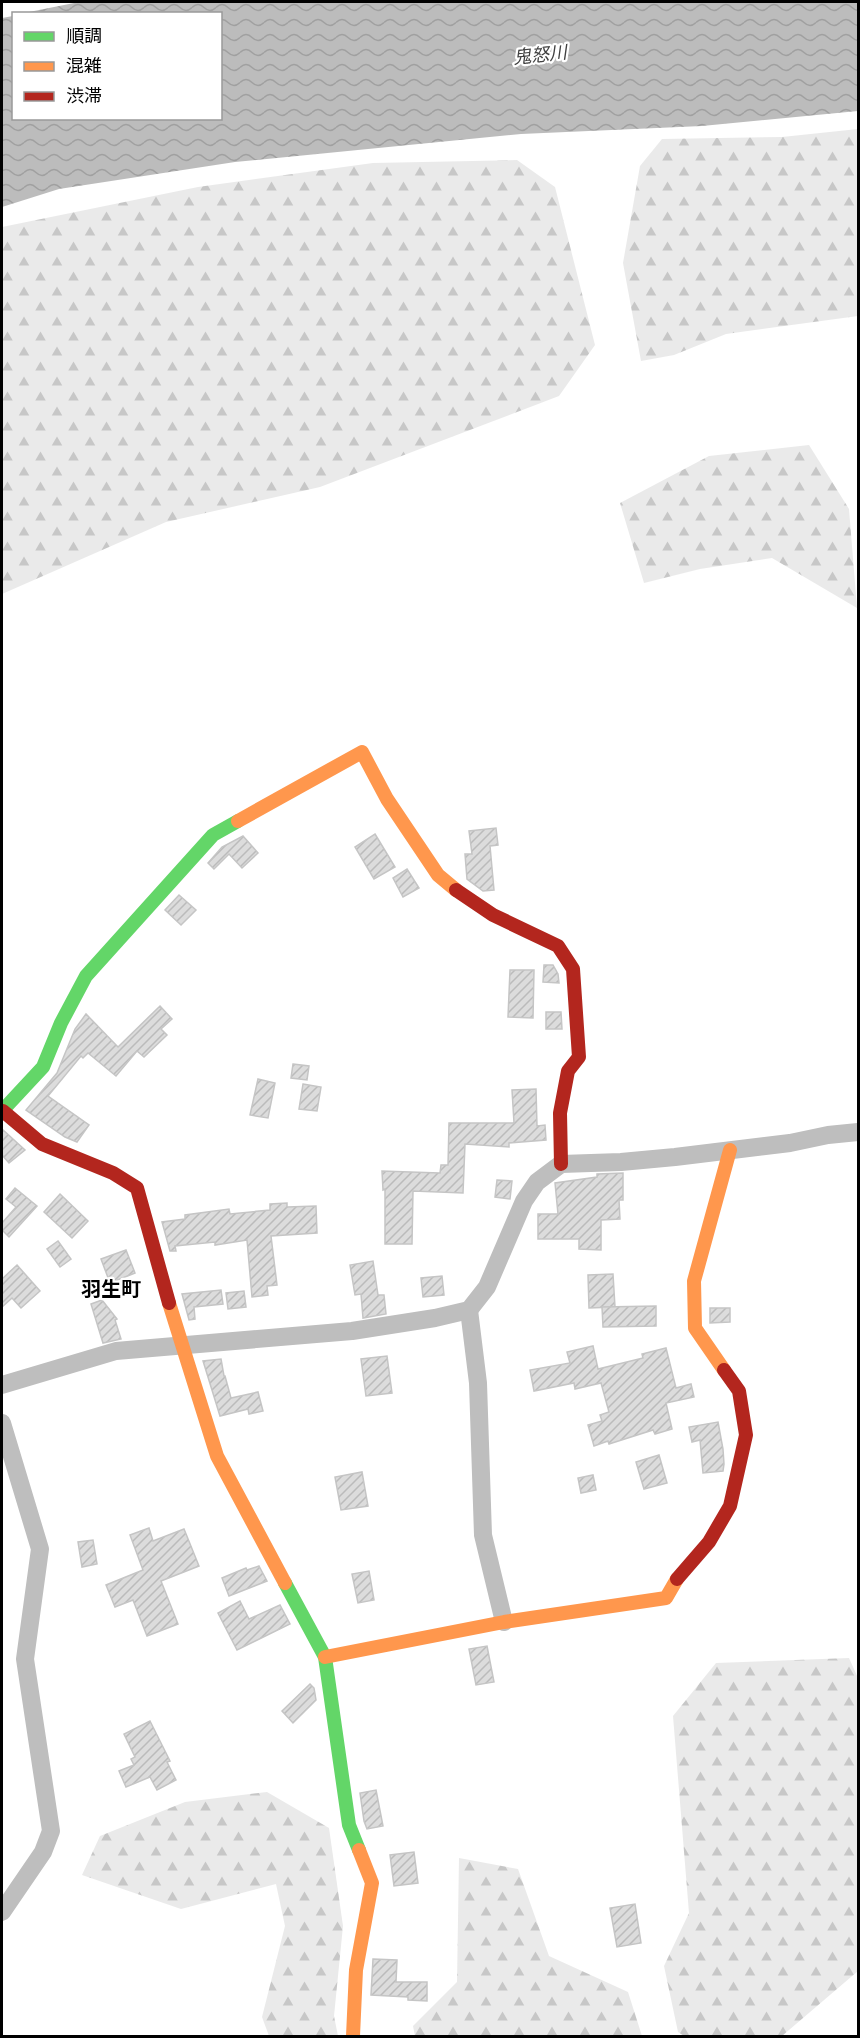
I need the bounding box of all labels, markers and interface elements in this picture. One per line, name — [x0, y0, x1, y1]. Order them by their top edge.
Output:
legend — [12, 12, 222, 120]
text: 順調 — [66, 24, 102, 47]
water label: 鬼怒川 — [512, 40, 570, 69]
text: 混雑 — [66, 54, 102, 77]
text: 渋滞 — [66, 84, 102, 107]
district label: 羽生町 — [81, 1276, 141, 1301]

